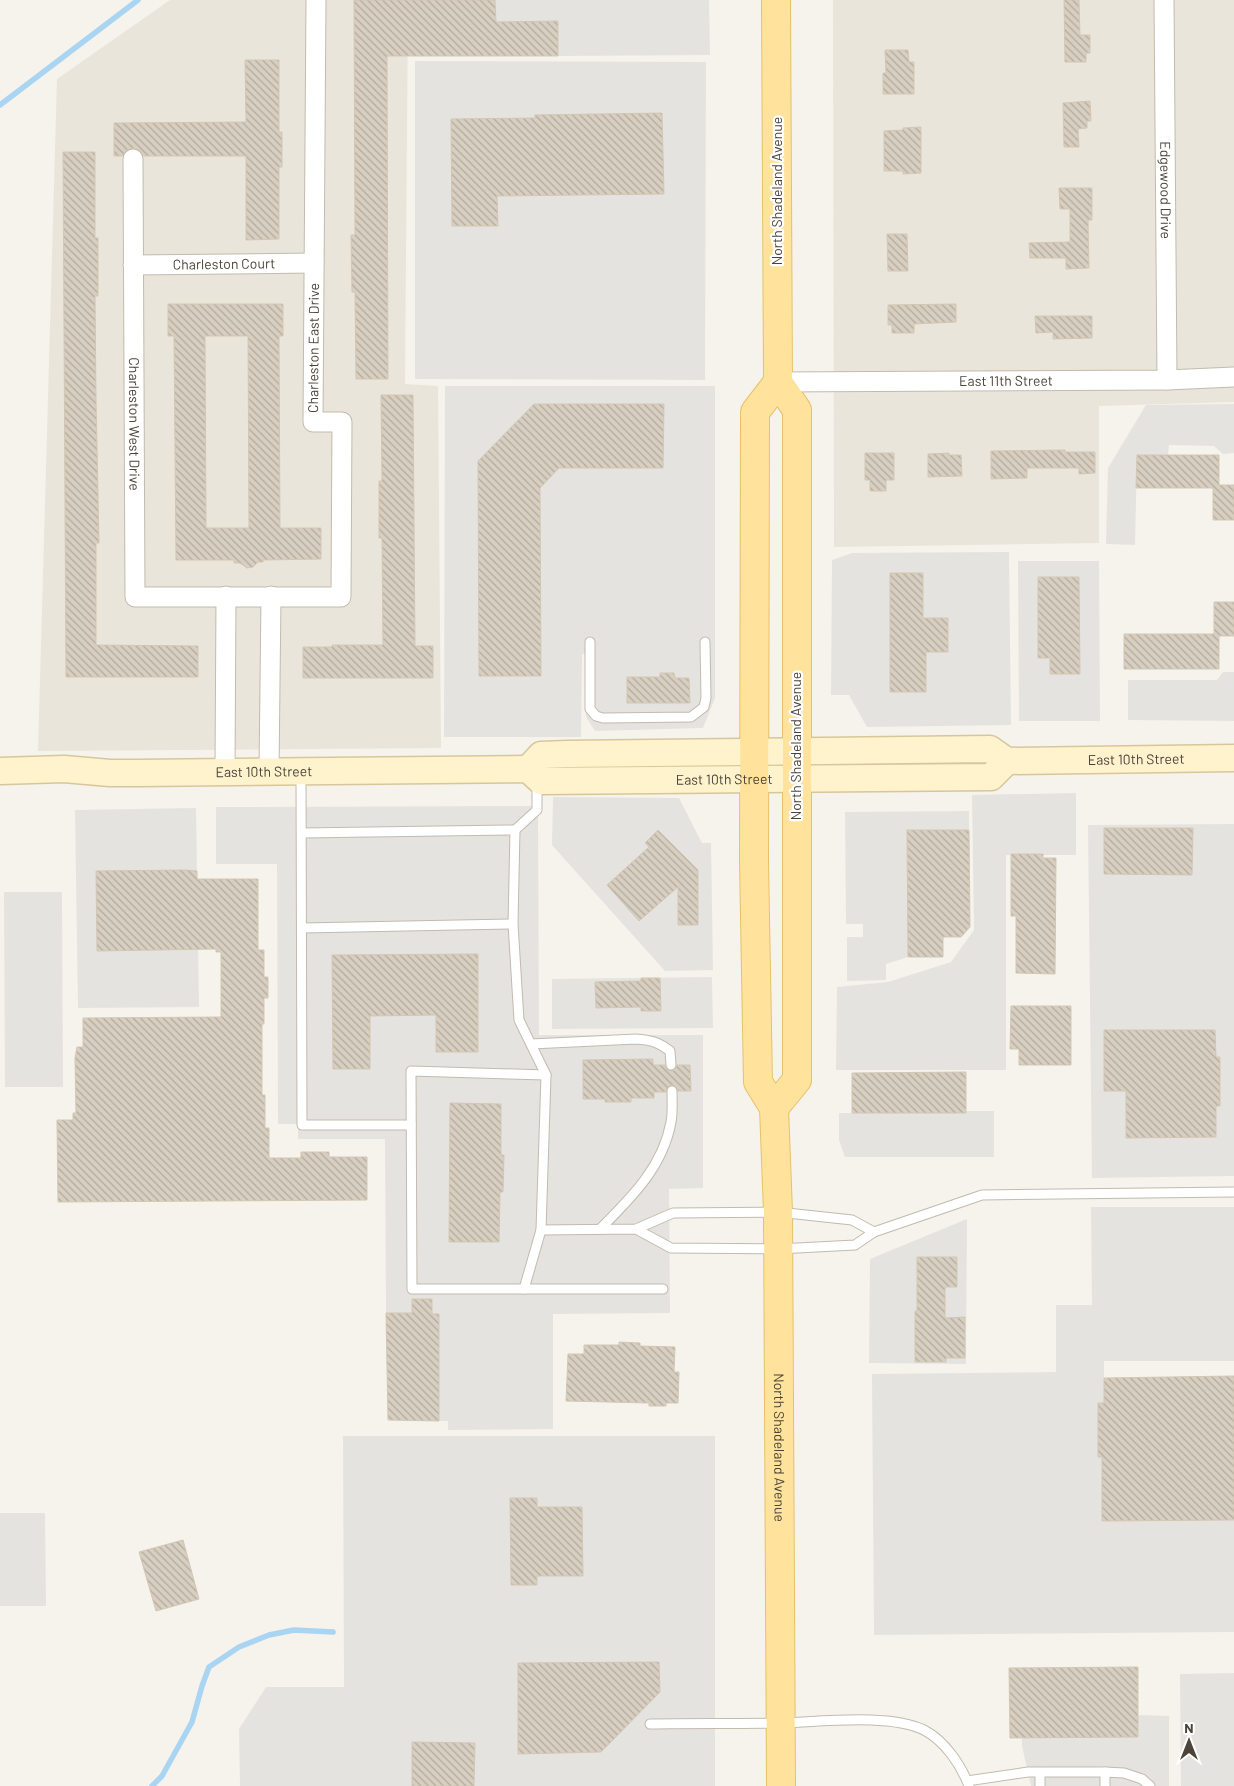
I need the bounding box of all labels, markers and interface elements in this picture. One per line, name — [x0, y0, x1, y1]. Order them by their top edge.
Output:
street label: North Shadeland Avenue — [768, 117, 785, 265]
street label: Edgewood Drive — [1157, 141, 1175, 239]
street label: Charleston Court — [173, 254, 275, 273]
street label: Charleston East Drive — [304, 283, 322, 413]
street label: Charleston West Drive — [126, 357, 144, 491]
street label: East 11th Street — [959, 372, 1053, 389]
street label: North Shadeland Avenue — [787, 672, 804, 820]
street label: East 10th Street — [1087, 750, 1185, 768]
street label: East 10th Street — [215, 762, 312, 780]
street label: East 10th Street — [676, 770, 773, 788]
street label: North Shadeland Avenue — [771, 1373, 789, 1522]
north arrow — [1164, 1716, 1214, 1766]
text: N — [1184, 1719, 1194, 1736]

